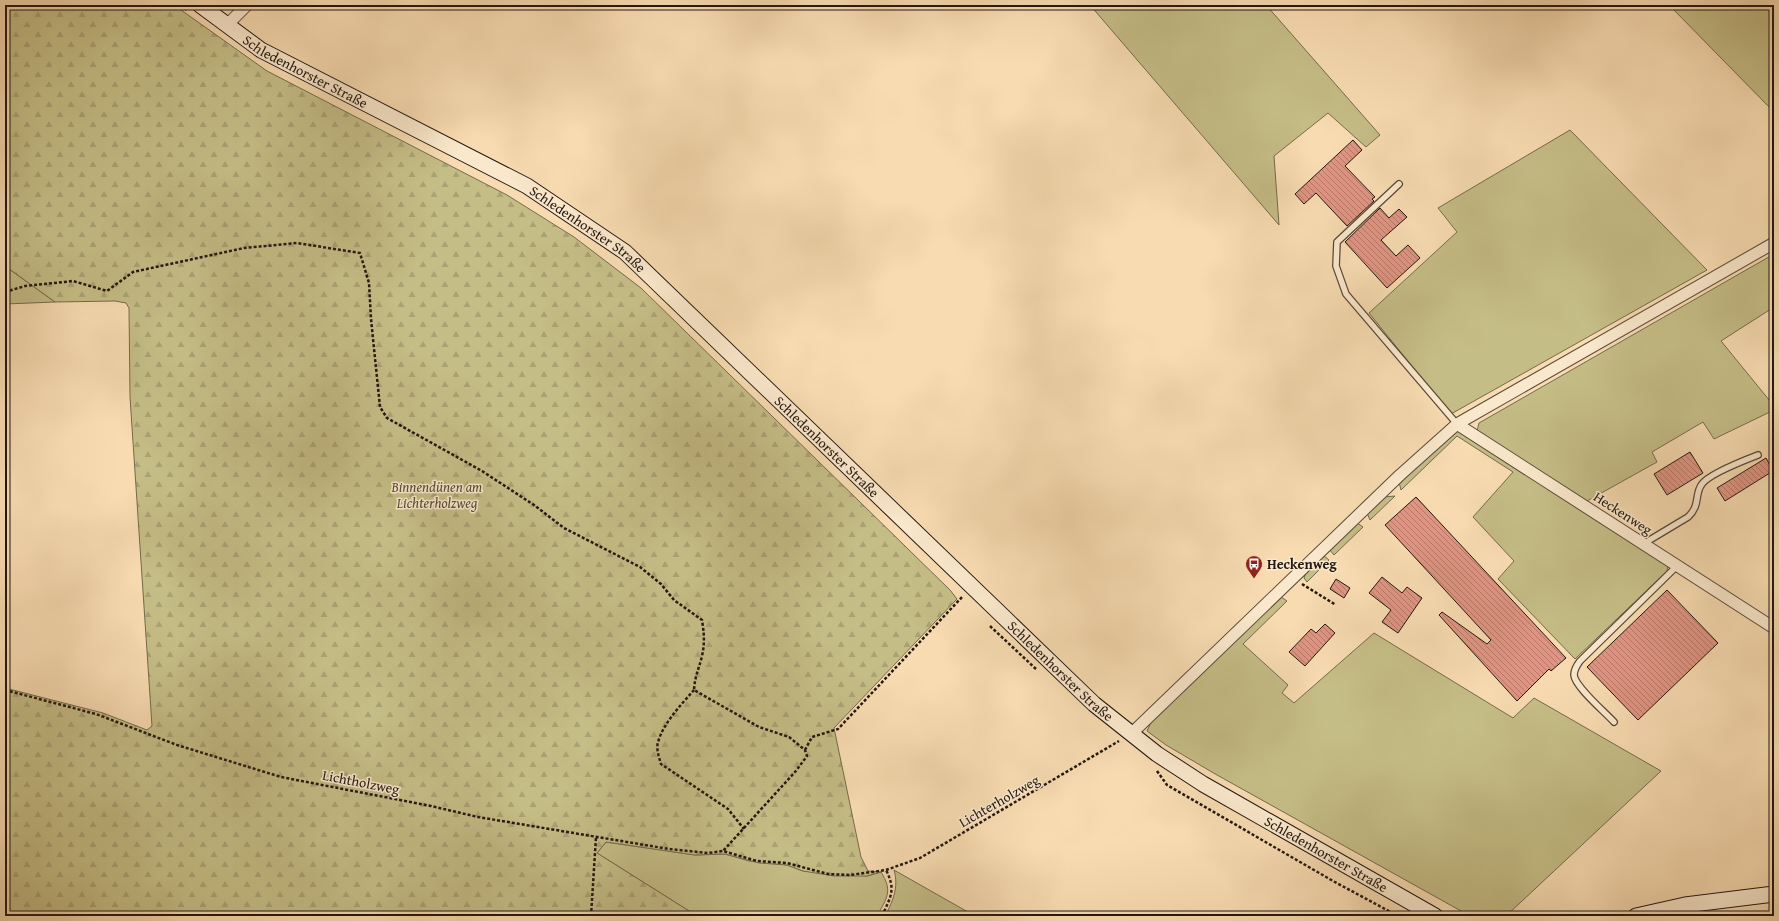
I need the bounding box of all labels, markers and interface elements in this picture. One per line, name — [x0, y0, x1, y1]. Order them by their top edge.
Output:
street label: Schledenhorster Straße — [239, 30, 372, 113]
street label: Schledenhorster Straße — [526, 181, 651, 277]
street label: Schledenhorster Straße — [770, 391, 884, 502]
park label: Binnendünen am Lichterholzweg — [391, 477, 482, 513]
street label: Heckenweg — [1590, 487, 1656, 539]
bus stop icon: Heckenweg — [1244, 554, 1264, 579]
place label: Heckenweg — [1267, 554, 1337, 574]
street label: Schledenhorster Straße — [1003, 616, 1118, 726]
street label: Lichtholzweg — [321, 765, 401, 799]
street label: Lichterholzweg — [955, 770, 1043, 832]
street label: Schledenhorster Straße — [1261, 811, 1392, 897]

